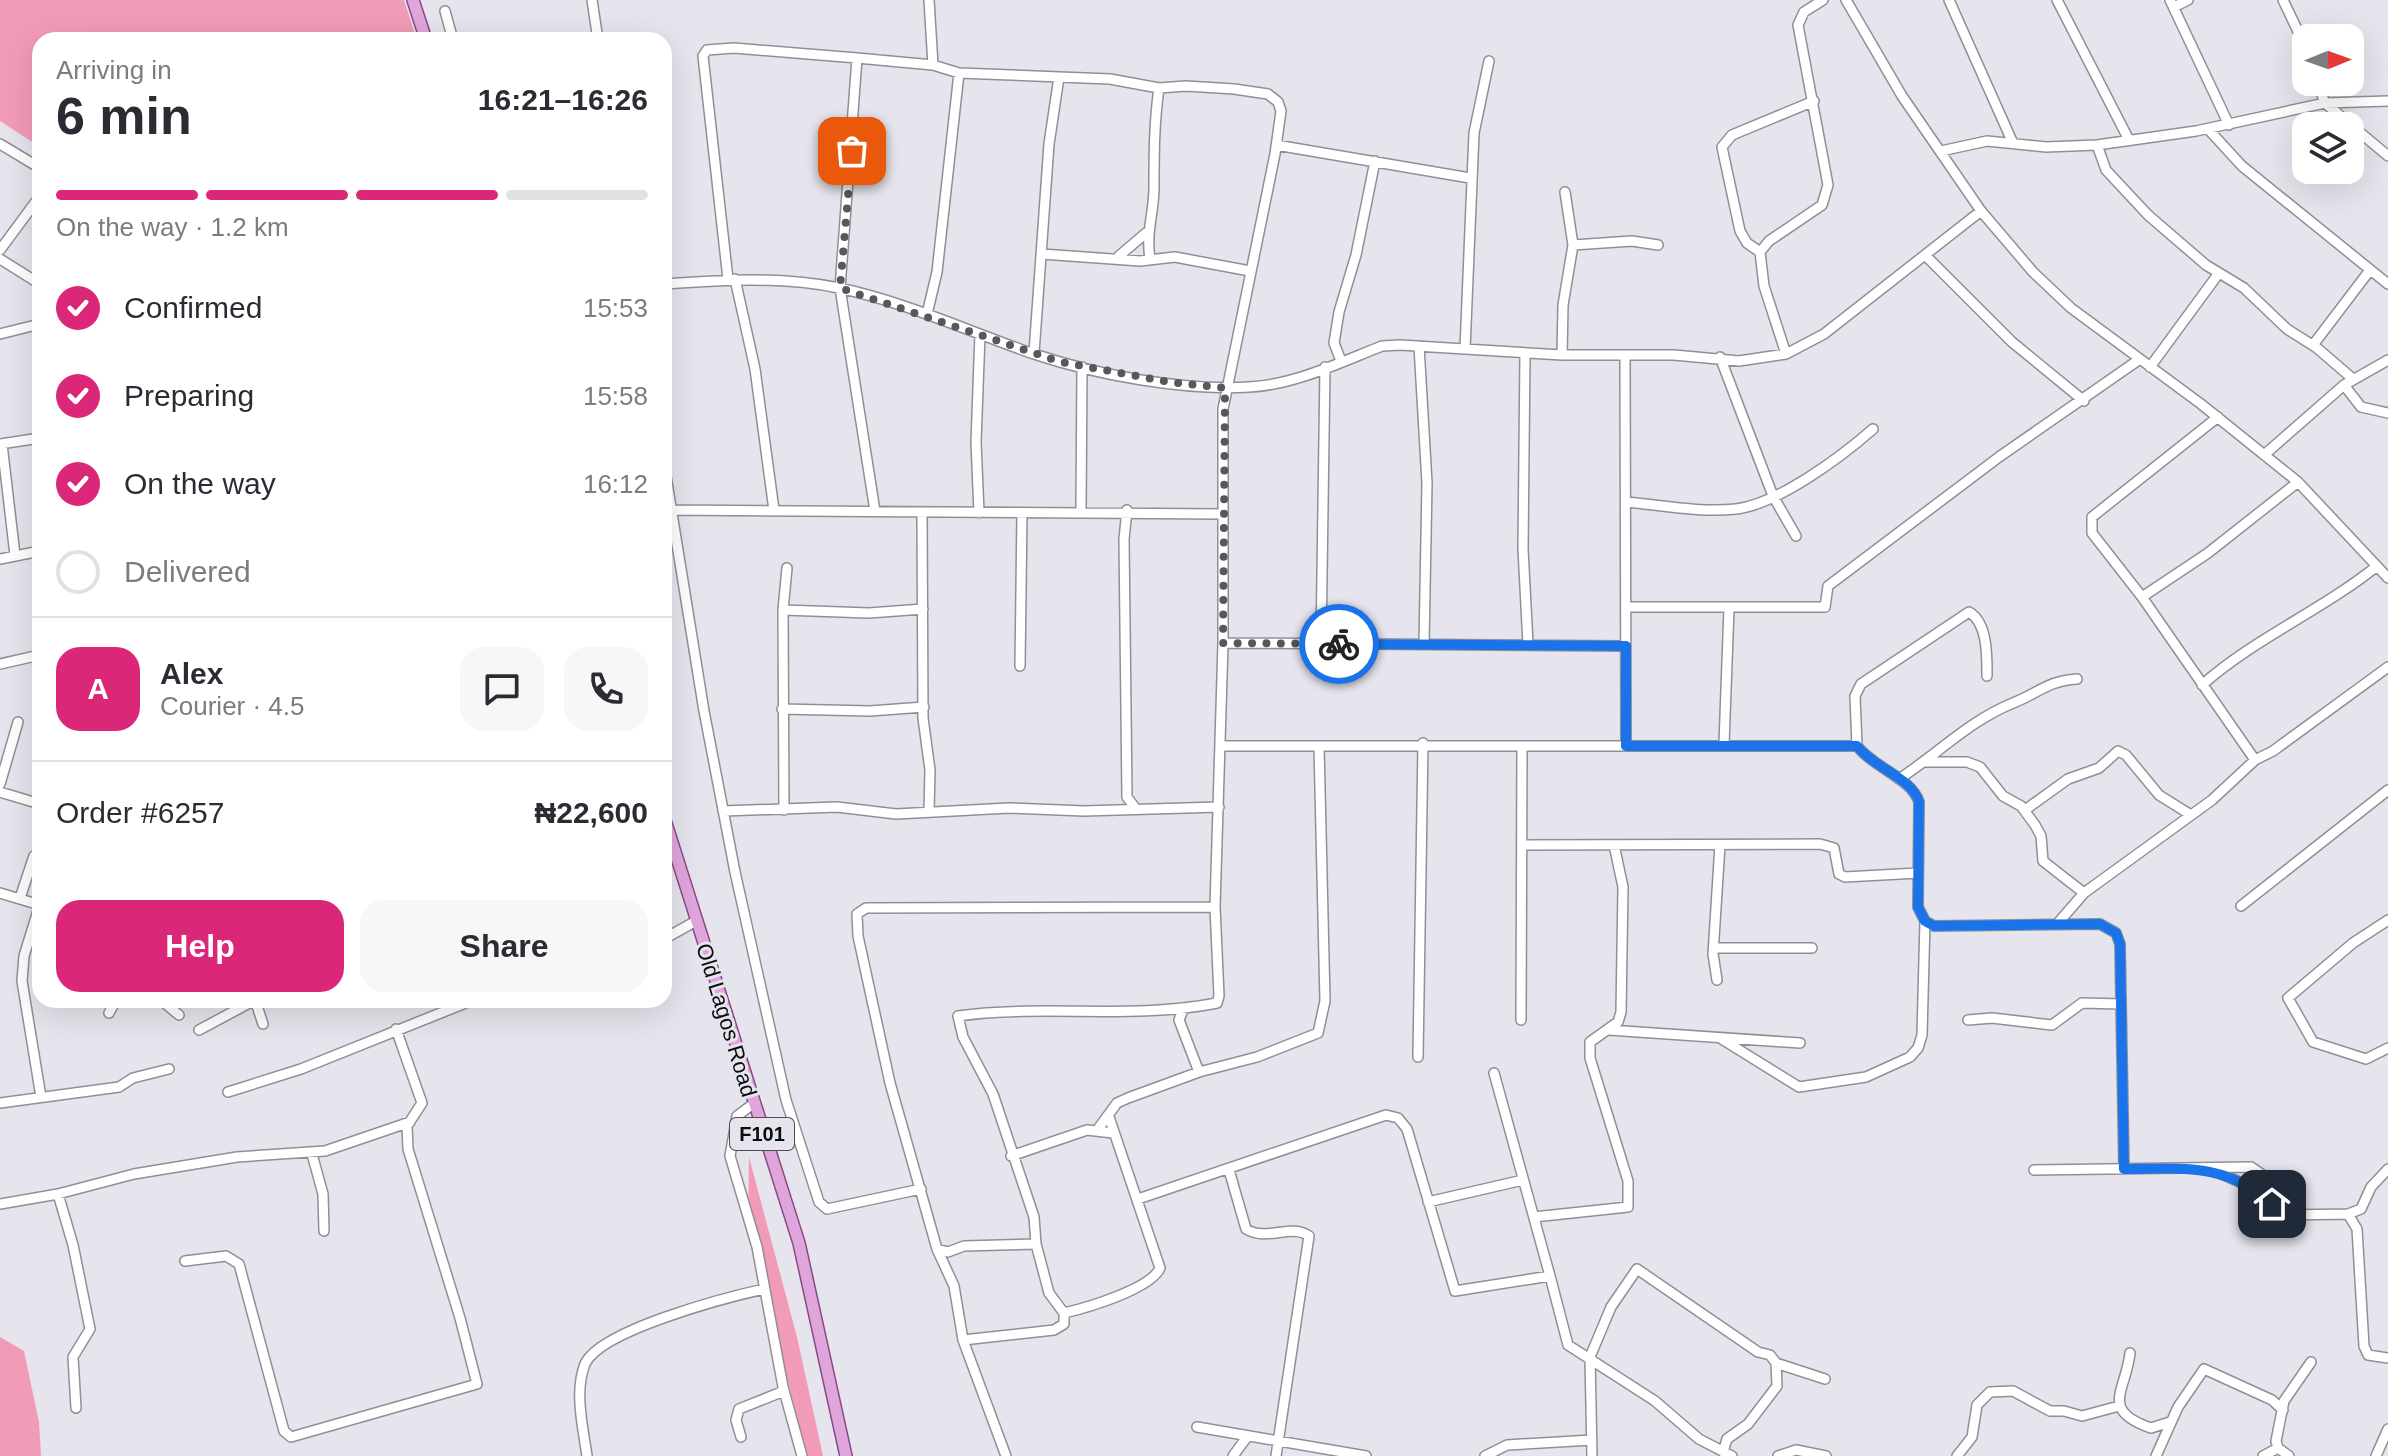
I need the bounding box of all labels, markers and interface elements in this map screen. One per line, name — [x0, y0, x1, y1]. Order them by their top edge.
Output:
north arrow — [2292, 24, 2364, 96]
map controls — [2292, 24, 2364, 184]
text: Arriving in — [56, 55, 172, 85]
text: 16:21–16:26 — [478, 83, 648, 116]
text: 6 min — [56, 87, 192, 145]
button: layers — [2292, 112, 2364, 184]
pin — [818, 117, 886, 185]
icon: bag — [830, 129, 874, 173]
text: On the way · 1.2 km — [56, 212, 289, 242]
icon: check — [56, 286, 100, 330]
text: Confirmed — [124, 291, 262, 324]
text: 15:53 — [583, 293, 648, 323]
icon: check — [56, 374, 100, 418]
text: Preparing — [124, 379, 254, 412]
text: 15:58 — [583, 381, 648, 411]
icon: check — [56, 462, 100, 506]
text: On the way — [124, 467, 276, 500]
text: 16:12 — [583, 469, 648, 499]
text: Delivered — [124, 555, 251, 588]
courier — [1299, 604, 1379, 684]
icon: bike — [1317, 622, 1361, 666]
button: chat — [460, 647, 544, 731]
button: phone — [564, 647, 648, 731]
text: Alex — [160, 657, 223, 690]
text: A — [87, 672, 109, 705]
text: Courier · 4.5 — [160, 691, 305, 721]
text: Order #6257 — [56, 796, 224, 829]
text: ₦22,600 — [535, 796, 648, 829]
button: Help — [56, 900, 344, 992]
button: Share — [360, 900, 648, 992]
street label: Old Lagos Road — [691, 940, 762, 1100]
road number: F101 — [730, 1118, 794, 1150]
pin — [2238, 1170, 2306, 1238]
icon: home — [2250, 1182, 2294, 1226]

